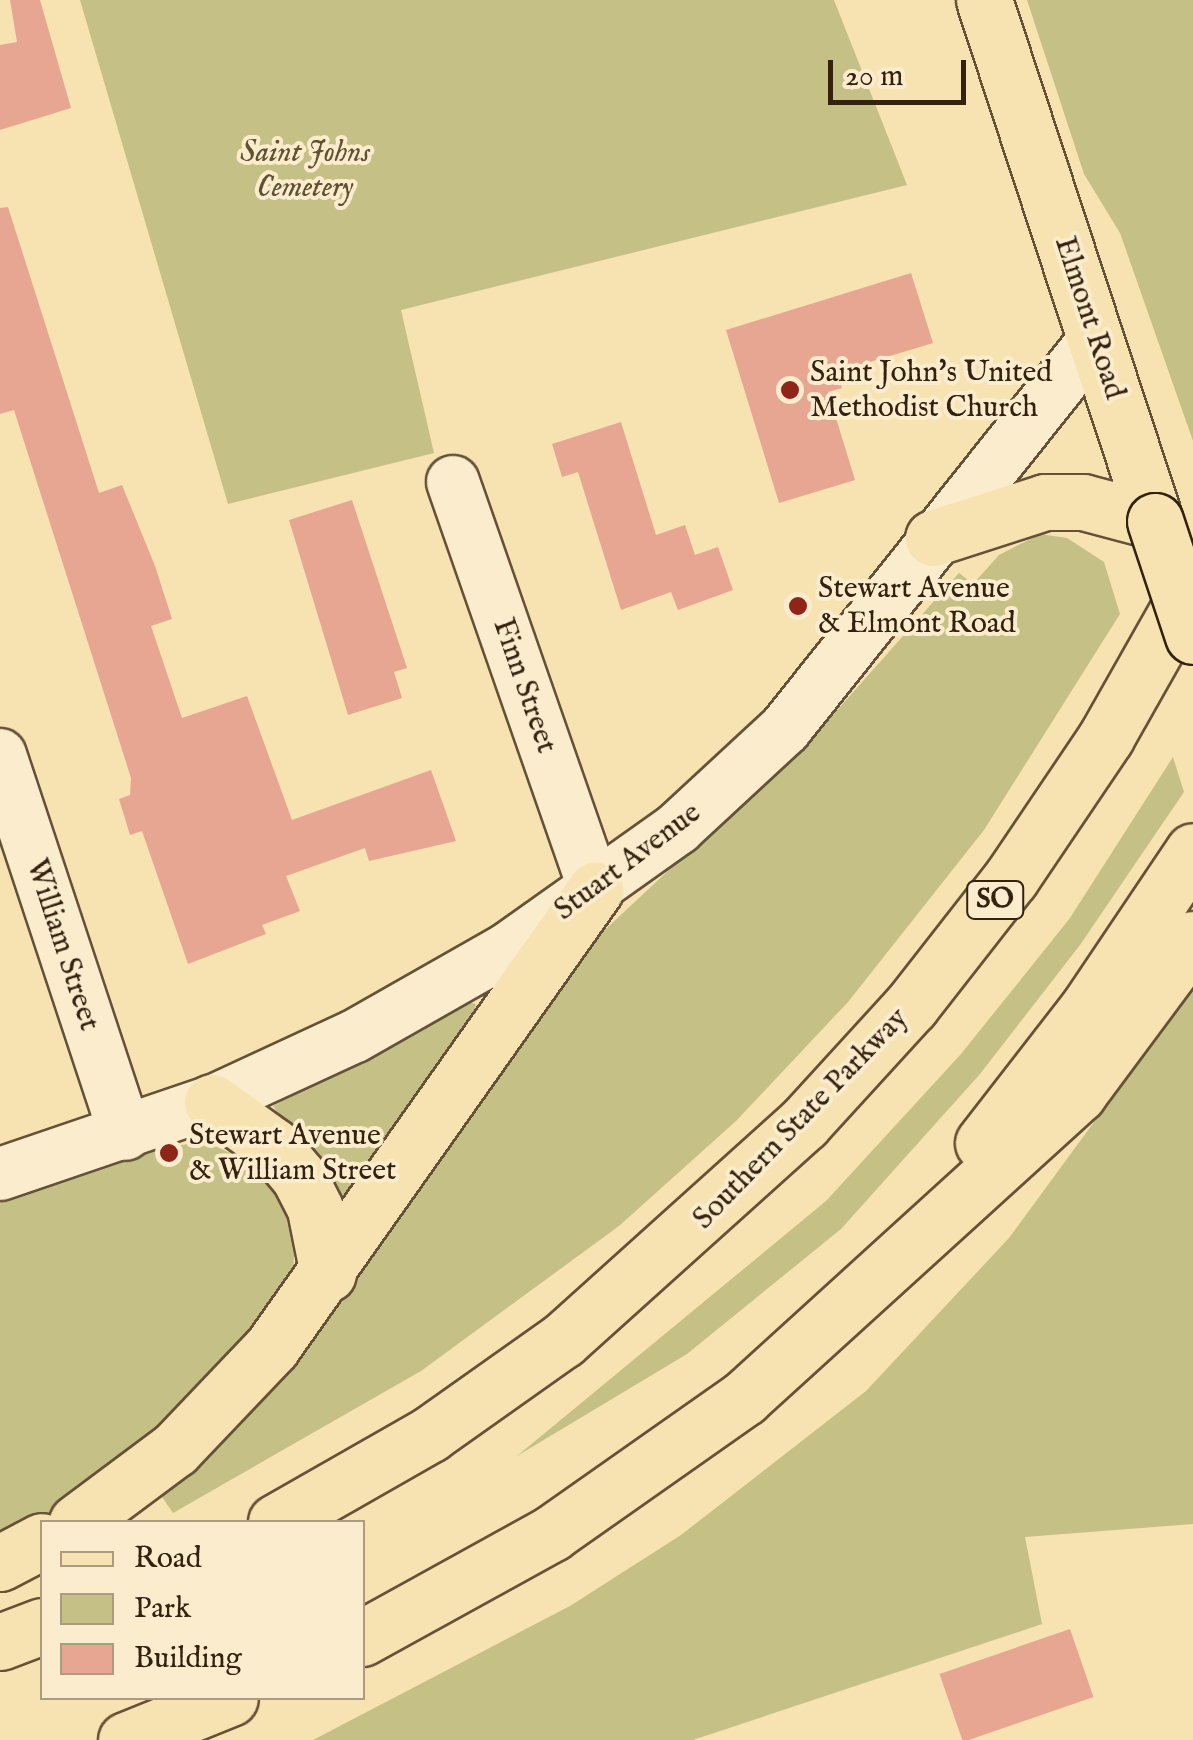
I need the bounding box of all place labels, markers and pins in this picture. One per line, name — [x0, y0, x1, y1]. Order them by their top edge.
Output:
place label: Saint John's United Methodist Church — [810, 355, 1052, 426]
marker: Saint John's United Methodist Church — [779, 379, 801, 401]
place label: Stewart Avenue & Elmont Road — [818, 571, 1016, 642]
marker: Stewart Avenue & Elmont Road — [787, 595, 809, 617]
place label: Stewart Avenue & William Street — [189, 1118, 396, 1188]
marker: Stewart Avenue & William Street — [158, 1142, 180, 1164]

